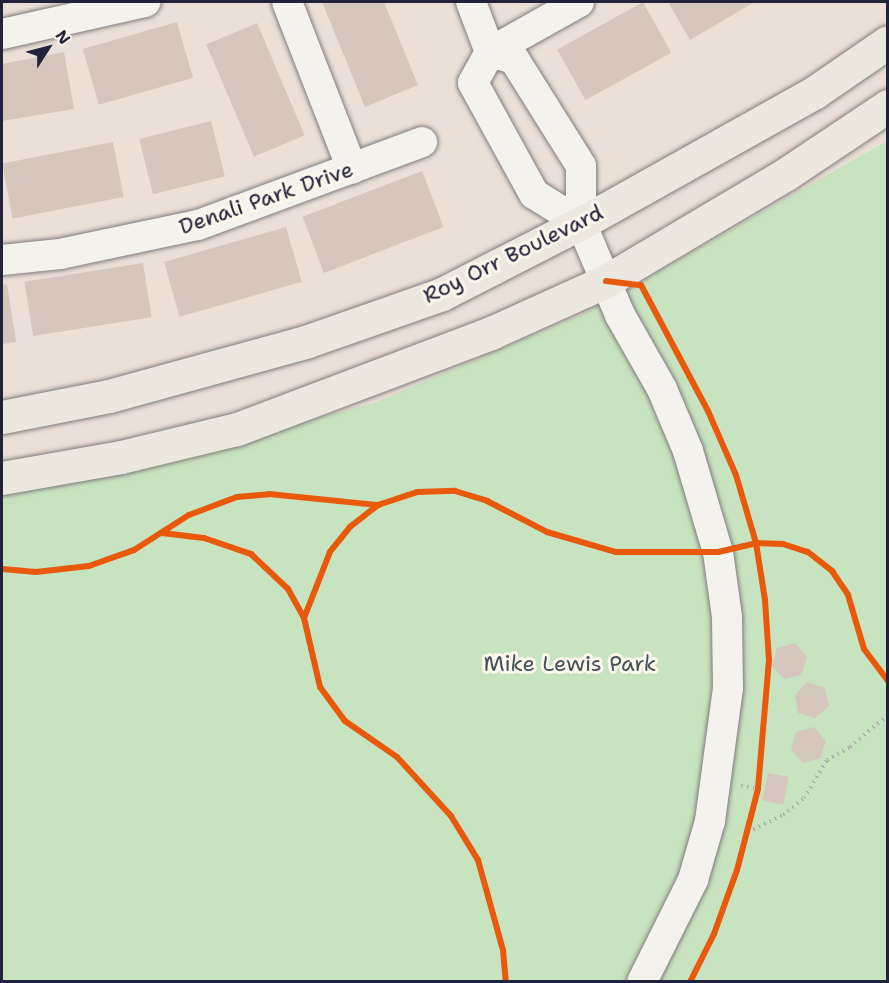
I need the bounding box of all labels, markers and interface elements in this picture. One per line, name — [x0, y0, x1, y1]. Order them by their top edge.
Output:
north arrow — [18, 18, 78, 78]
text: N — [51, 26, 75, 48]
street label: Denali Park Drive — [175, 156, 357, 240]
street label: Roy Orr Boulevard — [419, 199, 607, 309]
park label: Mike Lewis Park — [484, 651, 656, 677]

